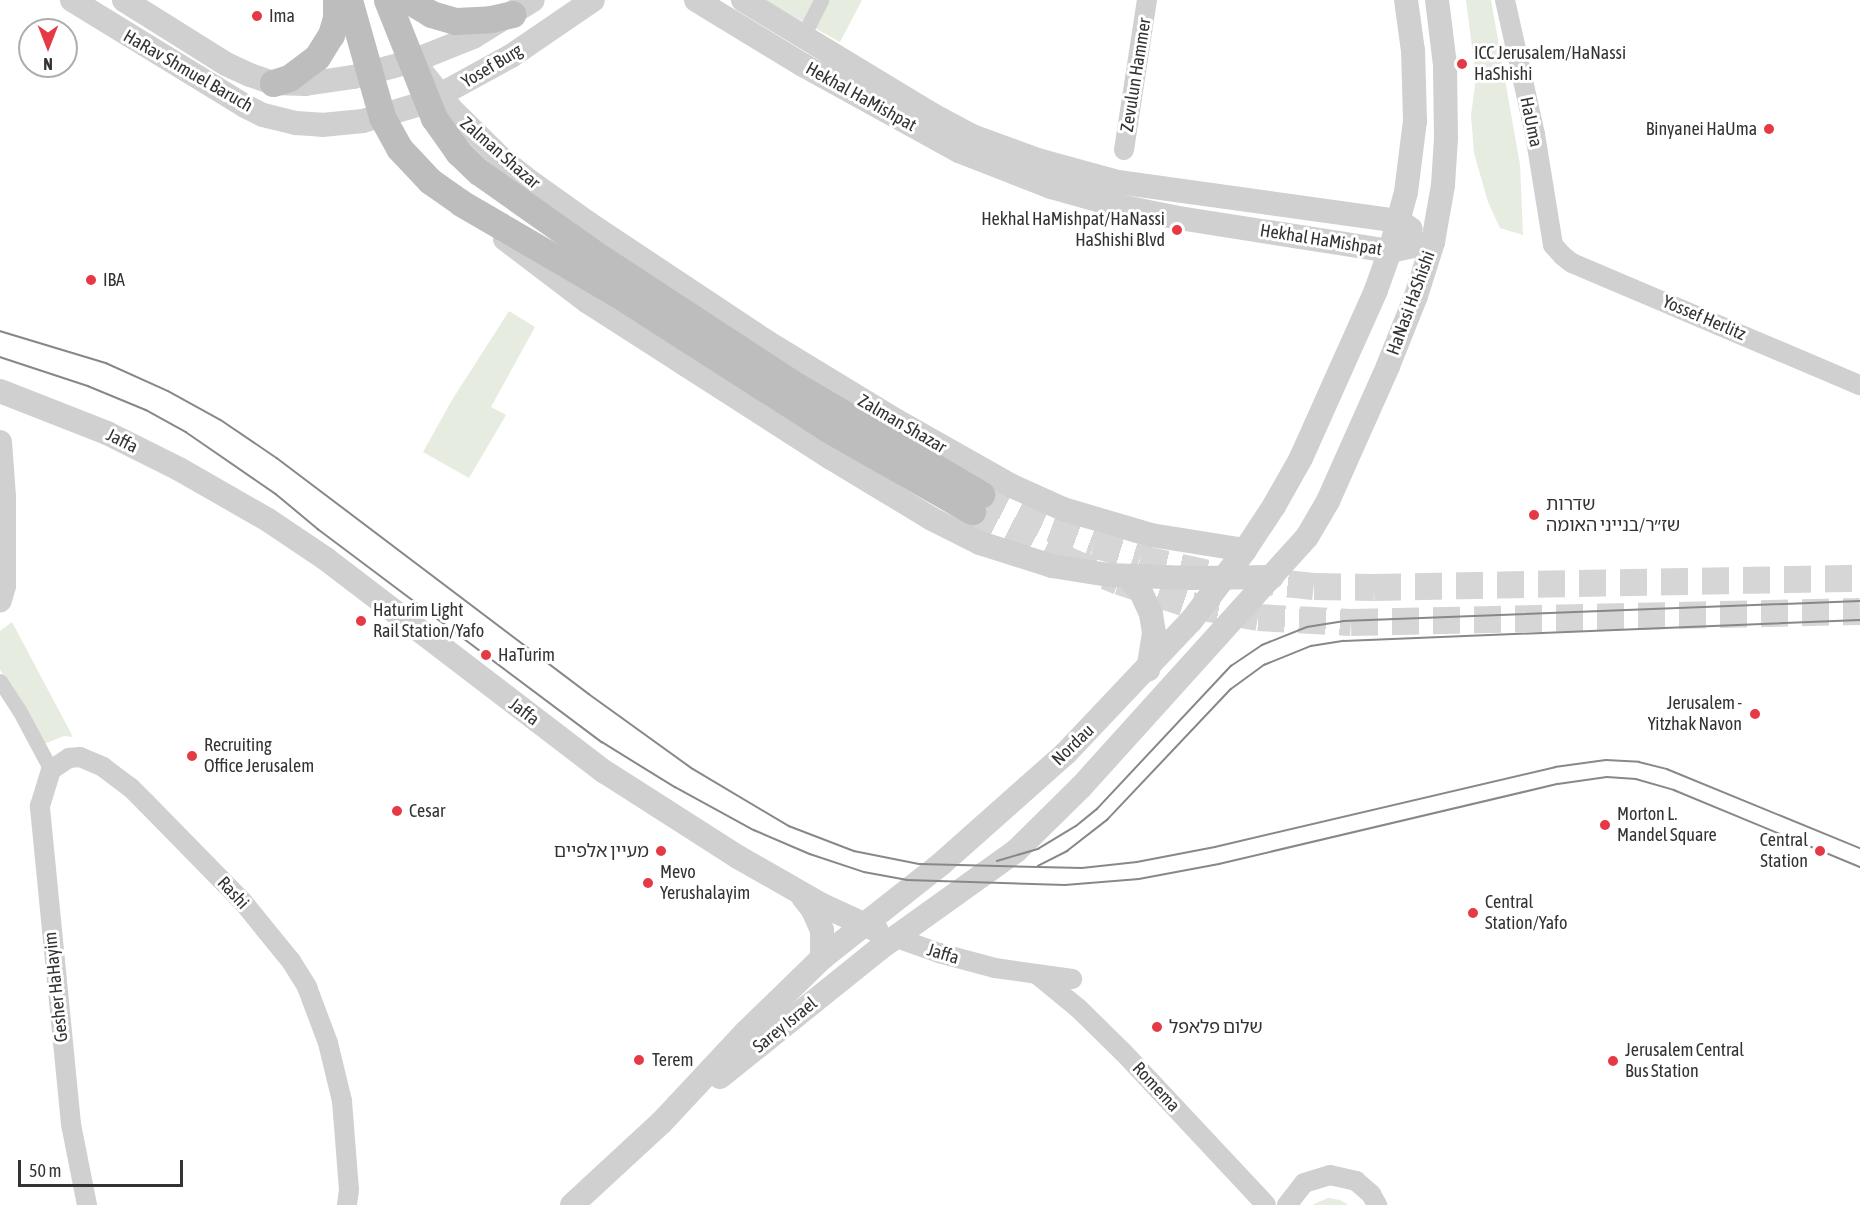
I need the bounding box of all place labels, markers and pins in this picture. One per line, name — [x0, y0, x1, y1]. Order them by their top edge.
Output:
place label: Ima — [269, 5, 295, 27]
marker: Ima — [250, 9, 264, 23]
place label: ICC Jerusalem/HaNassi HaShishi — [1474, 43, 1626, 86]
marker: ICC Jerusalem/HaNassi HaShishi — [1455, 57, 1469, 71]
place label: Binyanei HaUma — [1646, 118, 1757, 140]
marker: Binyanei HaUma — [1762, 122, 1776, 136]
place label: Hekhal HaMishpat/HaNassi HaShishi Blvd — [981, 209, 1165, 252]
marker: Hekhal HaMishpat/HaNassi HaShishi Blvd — [1170, 223, 1184, 237]
place label: IBA — [103, 269, 125, 291]
marker: IBA — [84, 273, 98, 287]
place label: שדרות שז״ר/בנייני האומה — [1546, 494, 1680, 536]
marker: שדרות שז״ר/בנייני האומה — [1527, 508, 1541, 522]
place label: Haturim Light Rail Station/Yafo — [373, 600, 484, 642]
marker: Haturim Light Rail Station/Yafo — [354, 614, 368, 628]
place label: HaTurim — [498, 644, 555, 666]
marker: HaTurim — [479, 648, 493, 662]
place label: Jerusalem - Yitzhak Navon — [1648, 693, 1742, 736]
marker: Jerusalem - Yitzhak Navon — [1746, 705, 1764, 723]
place label: Recruiting Office Jerusalem — [204, 735, 314, 777]
marker: Recruiting Office Jerusalem — [185, 749, 199, 763]
place label: Cesar — [409, 800, 445, 822]
marker: Cesar — [390, 804, 404, 818]
place label: Morton L. Mandel Square — [1617, 804, 1717, 846]
marker: Morton L. Mandel Square — [1598, 818, 1612, 832]
place label: Central Station — [1760, 830, 1808, 872]
place label: מעיין אלפיים — [554, 840, 649, 862]
marker: מעיין אלפיים — [654, 844, 668, 858]
marker: Central Station — [1813, 844, 1827, 858]
place label: Mevo Yerushalayim — [660, 862, 750, 904]
marker: Mevo Yerushalayim — [641, 876, 655, 890]
place label: Central Station/Yafo — [1485, 892, 1567, 934]
marker: Central Station/Yafo — [1466, 906, 1480, 920]
place label: שלום פלאפל — [1169, 1016, 1263, 1038]
marker: שלום פלאפל — [1150, 1020, 1164, 1034]
place label: Jerusalem Central Bus Station — [1625, 1040, 1744, 1082]
place label: Terem — [652, 1049, 693, 1071]
marker: Terem — [630, 1051, 648, 1069]
marker: Jerusalem Central Bus Station — [1606, 1054, 1620, 1068]

